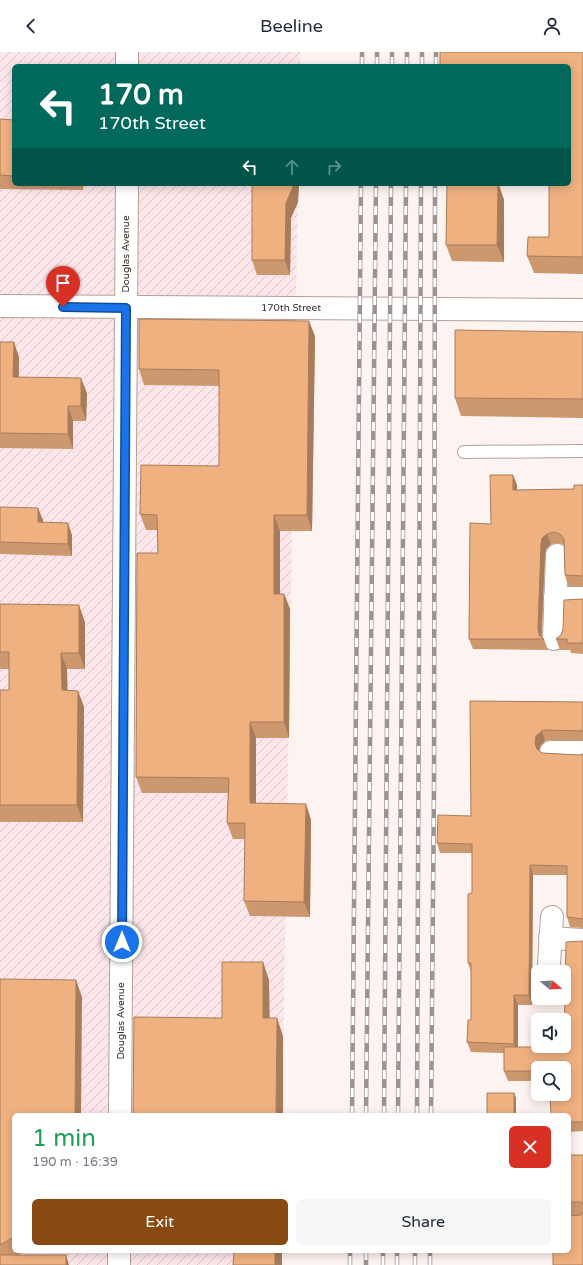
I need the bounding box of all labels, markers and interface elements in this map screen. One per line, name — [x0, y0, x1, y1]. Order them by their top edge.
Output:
icon: back — [20, 15, 42, 37]
text: Beeline — [260, 15, 323, 37]
icon: person — [541, 15, 563, 37]
text: 170 m — [98, 78, 184, 112]
icon: left — [32, 80, 84, 132]
text: 170th Street — [98, 112, 206, 134]
icon: left — [239, 156, 261, 178]
icon: ahead — [281, 156, 303, 178]
icon: right — [323, 156, 345, 178]
street label: Douglas Avenue — [120, 215, 132, 293]
pin — [46, 266, 80, 307]
icon: arrive — [52, 272, 74, 294]
street label: 170th Street — [261, 302, 321, 314]
position arrow — [101, 921, 143, 963]
north arrow — [531, 965, 571, 1005]
map controls — [531, 965, 571, 1101]
street label: Douglas Avenue — [115, 982, 127, 1060]
button: sound — [531, 1013, 571, 1053]
button: search — [531, 1061, 571, 1101]
text: 1 min — [32, 1124, 96, 1153]
button: close — [509, 1126, 551, 1168]
text: 190 m · 16:39 — [32, 1154, 118, 1170]
button: Exit — [32, 1199, 288, 1245]
button: Share — [296, 1199, 551, 1245]

